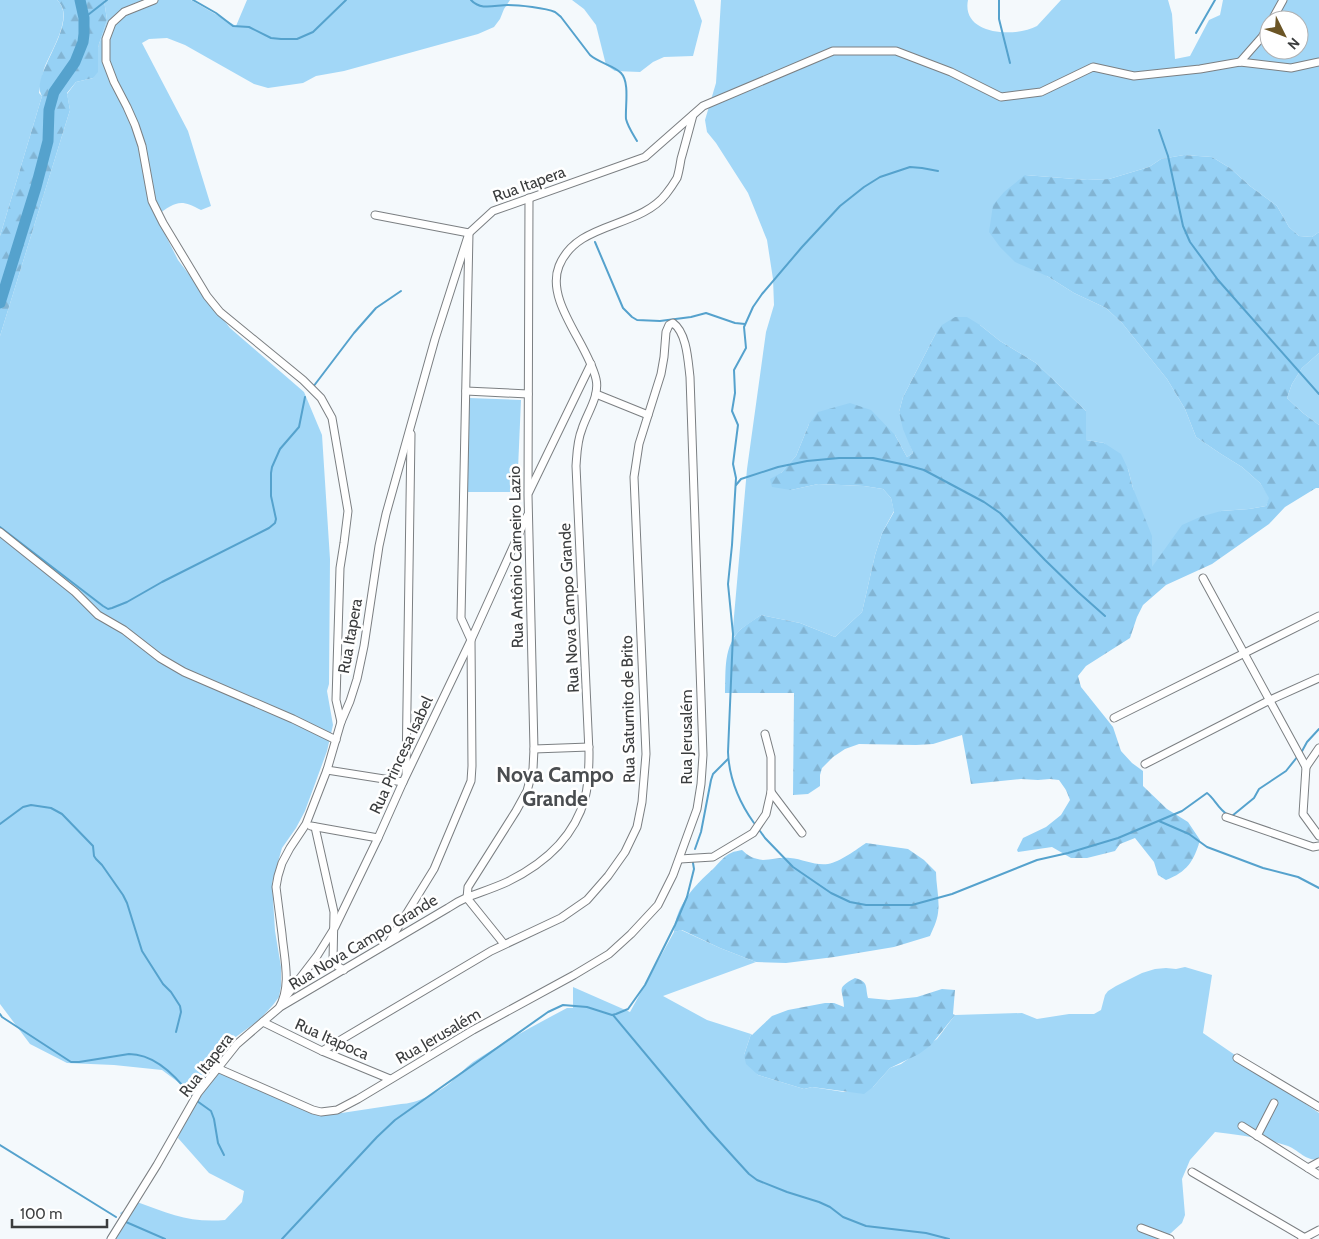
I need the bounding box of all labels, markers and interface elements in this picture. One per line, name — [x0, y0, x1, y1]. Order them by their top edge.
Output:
north arrow — [1259, 10, 1309, 60]
text: N — [1284, 34, 1304, 53]
street label: Rua Itapera — [490, 162, 568, 206]
street label: Rua Antônio Carneiro Lazio — [505, 465, 527, 648]
street label: Rua Nova Campo Grande — [555, 523, 583, 693]
street label: Rua Itapera — [334, 597, 366, 675]
street label: Rua Saturnito de Brito — [617, 635, 639, 783]
street label: Rua Jerusalém — [677, 690, 696, 784]
street label: Rua Princesa Isabel — [365, 693, 437, 817]
district label: Nova Campo Grande — [496, 762, 614, 811]
street label: Rua Nova Campo Grande — [285, 890, 441, 994]
street label: Rua Jerusalém — [392, 1004, 484, 1068]
street label: Rua Itapoca — [292, 1014, 372, 1064]
street label: Rua Itapera — [175, 1029, 237, 1101]
scale bar — [12, 1196, 108, 1228]
text: 100 m — [20, 1205, 62, 1223]

